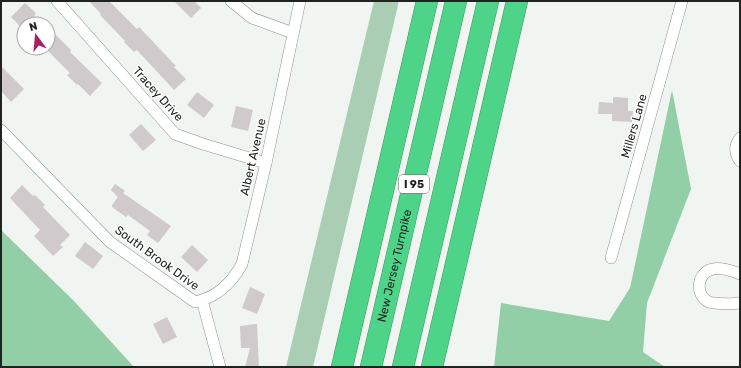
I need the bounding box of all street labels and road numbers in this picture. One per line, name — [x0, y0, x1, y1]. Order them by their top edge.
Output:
street label: Tracey Drive — [130, 64, 186, 124]
street label: Millers Lane — [618, 92, 650, 160]
street label: Albert Avenue — [237, 117, 269, 197]
road number: I 95 — [399, 175, 429, 193]
street label: New Jersey Turnpike — [375, 208, 414, 324]
street label: South Brook Drive — [112, 223, 202, 293]

